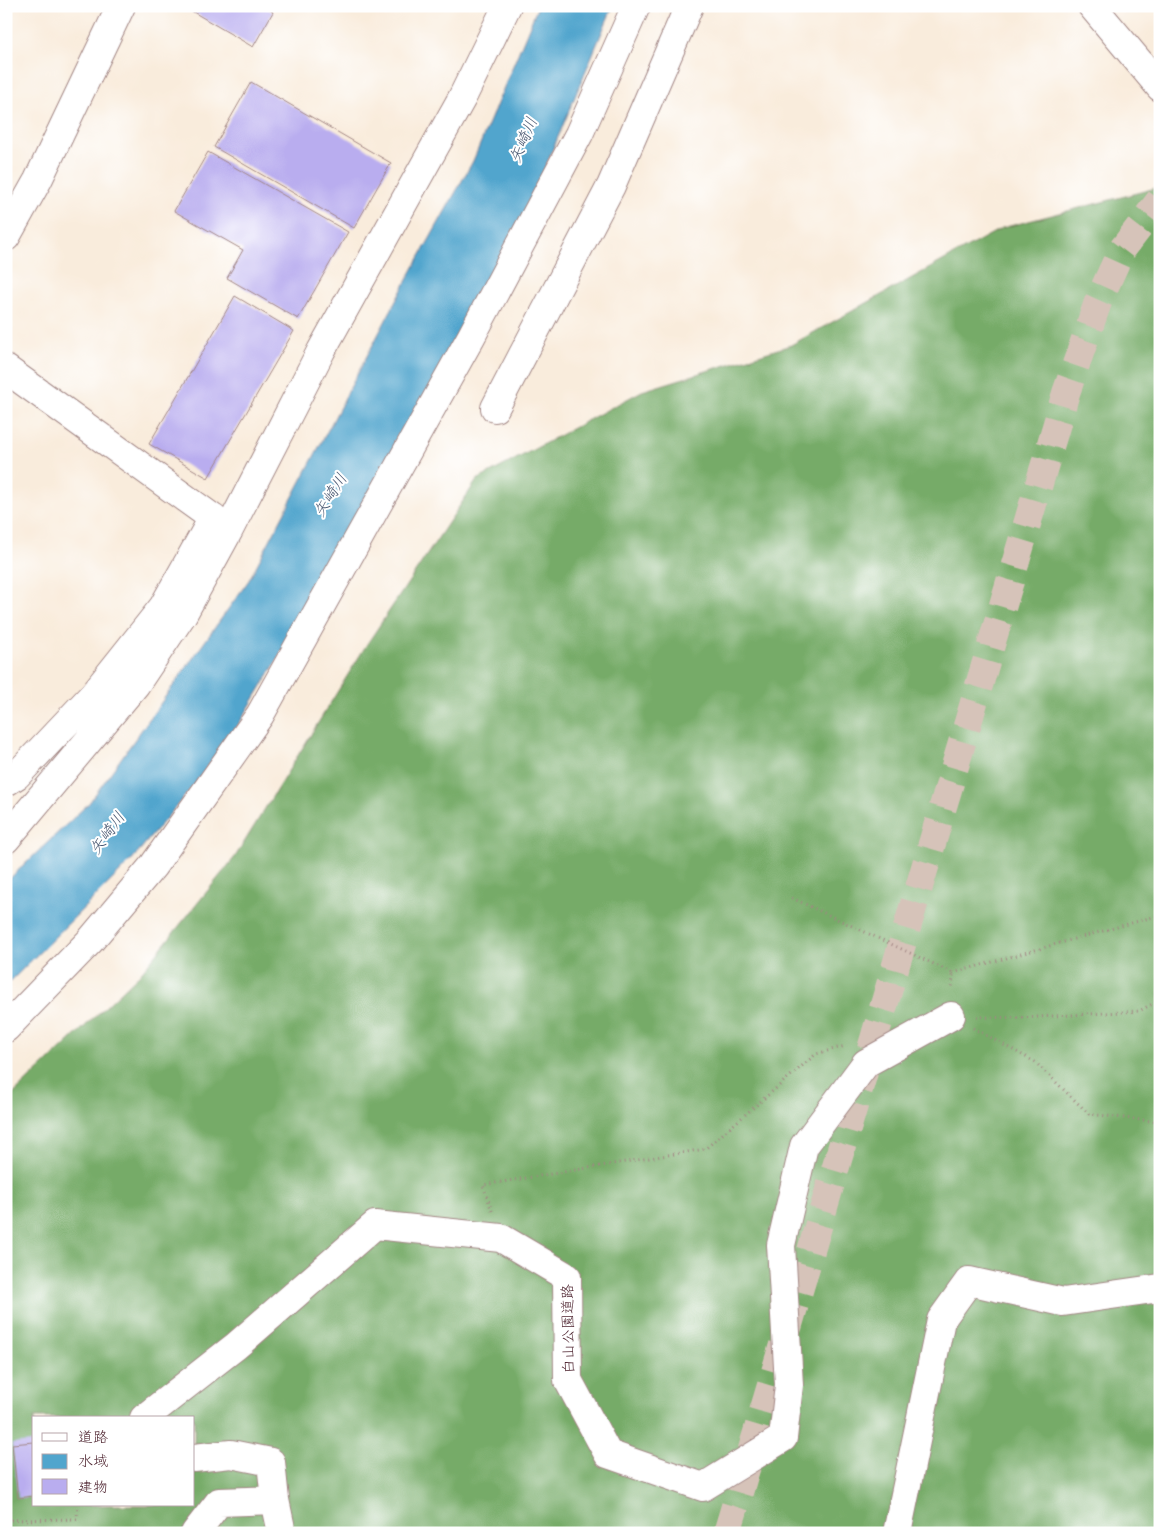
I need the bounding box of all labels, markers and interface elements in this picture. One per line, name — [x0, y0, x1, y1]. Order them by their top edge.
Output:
water label: 矢崎川 — [500, 112, 546, 168]
water label: 矢崎川 — [305, 467, 355, 523]
water label: 矢崎川 — [81, 805, 133, 861]
street label: 白山公園道路 — [554, 1284, 582, 1374]
legend — [32, 1416, 195, 1506]
text: 道路 — [78, 1424, 108, 1450]
text: 水域 — [78, 1448, 108, 1474]
text: 建物 — [78, 1474, 108, 1500]

